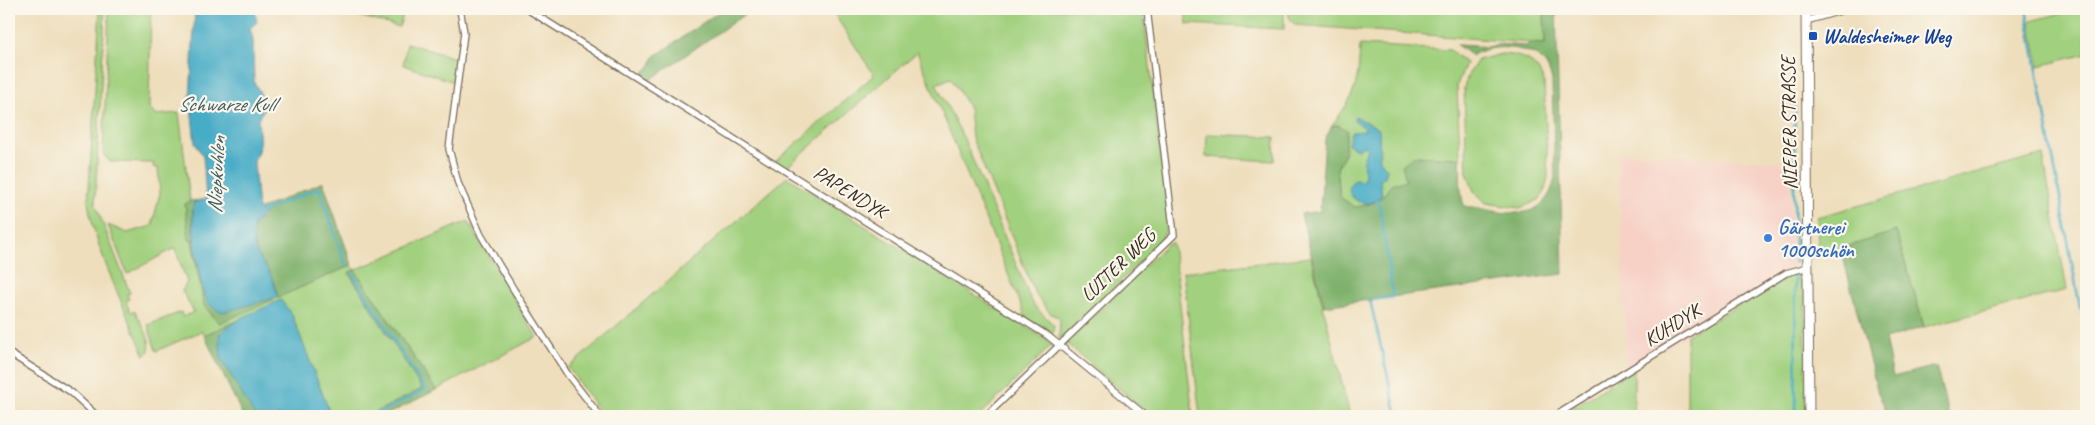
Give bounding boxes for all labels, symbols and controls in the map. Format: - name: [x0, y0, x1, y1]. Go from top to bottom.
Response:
- place label: Waldesheimer Weg: [1823, 24, 1953, 49]
- marker: Waldesheimer Weg: [1807, 30, 1819, 42]
- street label: NIEPER STRASSE: [1775, 53, 1803, 190]
- water label: Schwarze Kull: [178, 91, 282, 117]
- water label: Niepkuhlen: [201, 135, 231, 214]
- street label: PAPENDYK: [809, 160, 894, 226]
- place label: Gärtnerei 1000schön: [1778, 215, 1855, 263]
- street label: LUITER WEG: [1075, 222, 1162, 307]
- marker: Gärtnerei 1000schön: [1762, 232, 1774, 244]
- street label: KUHDYK: [1639, 296, 1707, 352]

